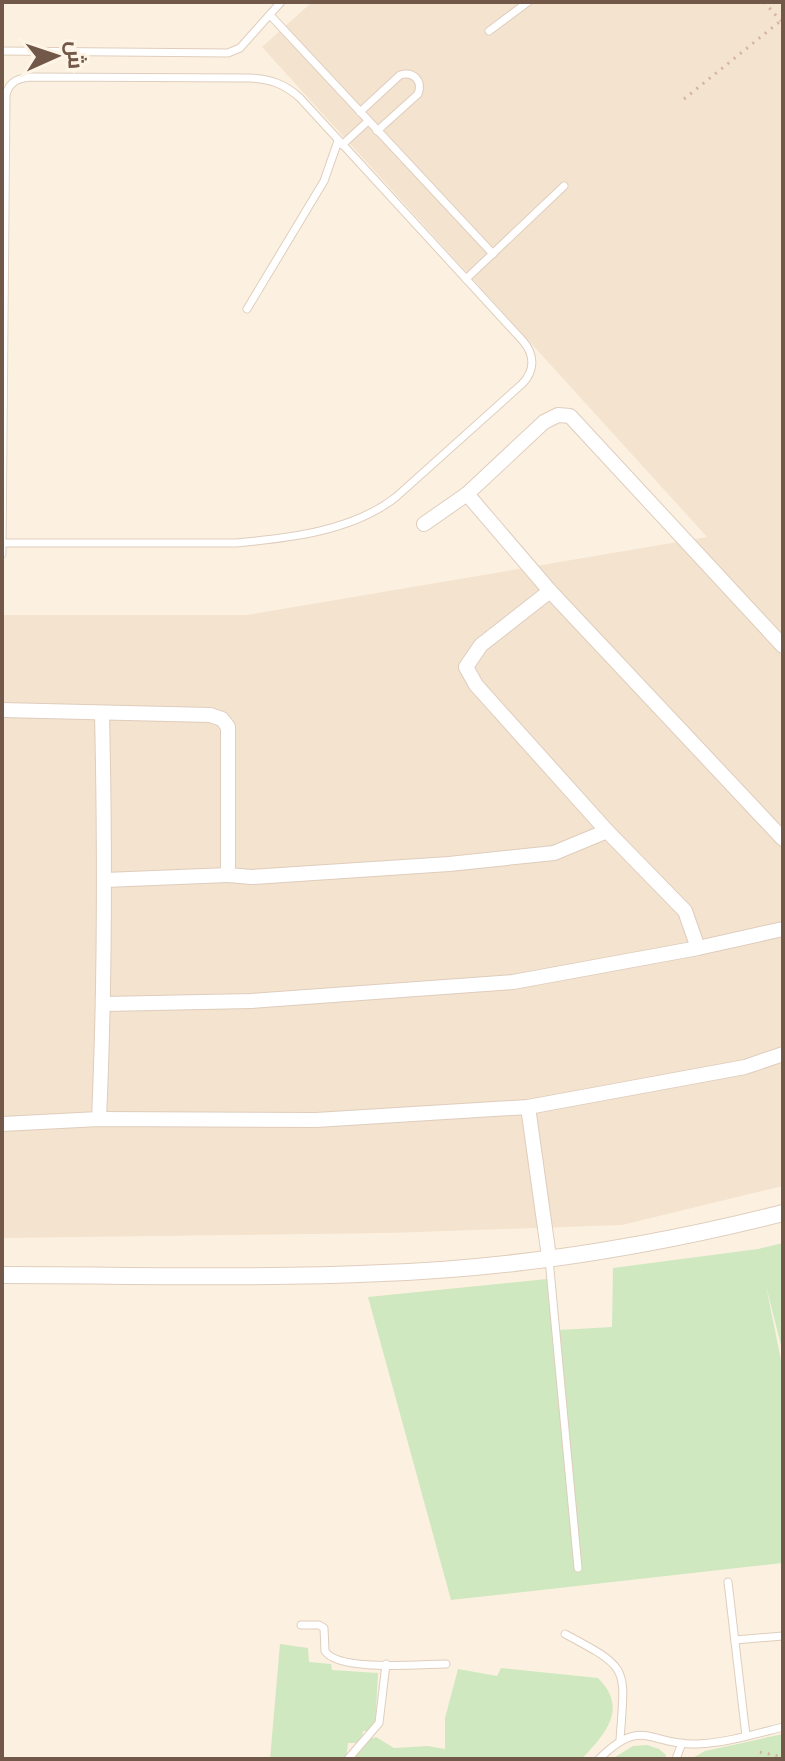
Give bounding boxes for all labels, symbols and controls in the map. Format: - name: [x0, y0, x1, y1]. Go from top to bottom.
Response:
- north arrow: [16, 16, 96, 96]
- text: ش: [60, 40, 92, 70]

